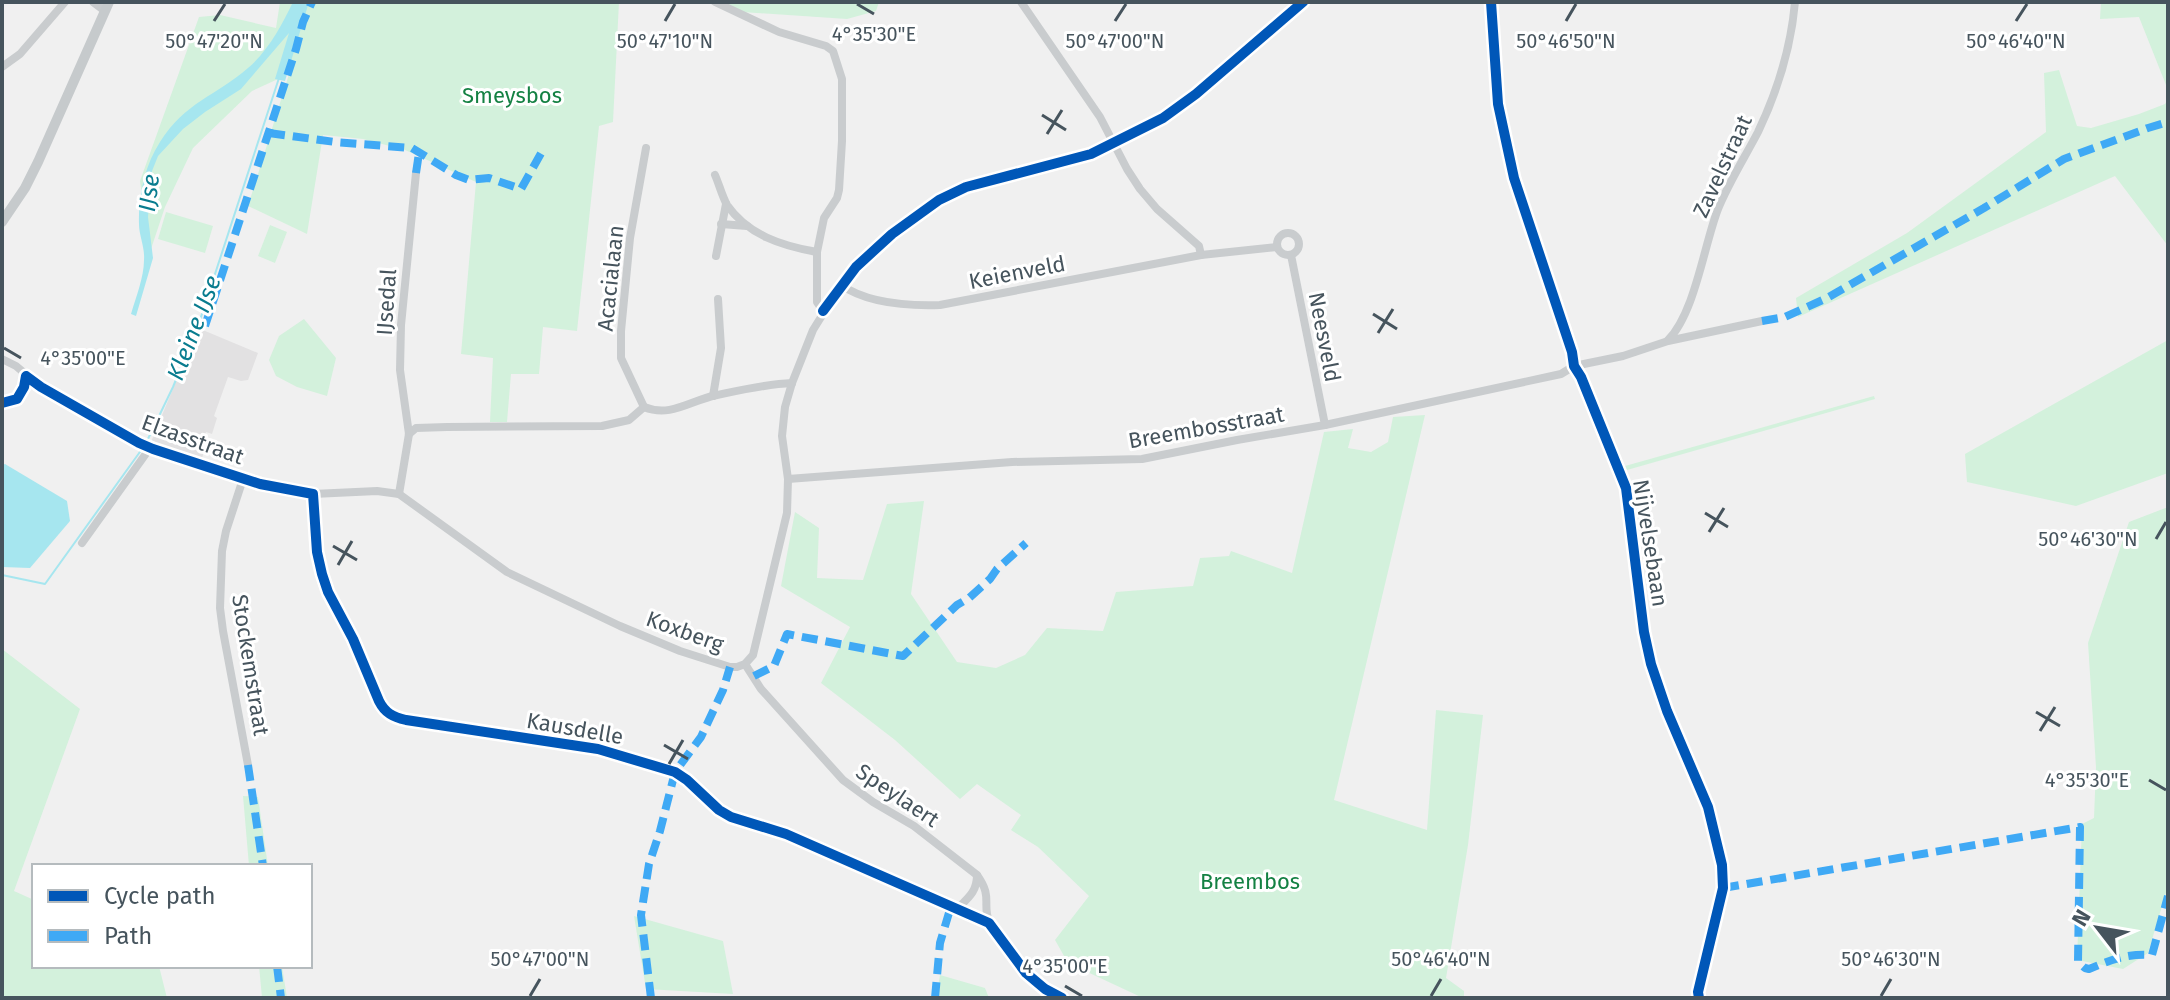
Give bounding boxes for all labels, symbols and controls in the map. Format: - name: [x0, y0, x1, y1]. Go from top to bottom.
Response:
- text: 4°35'30"E: [832, 22, 916, 46]
- text: 50°47'20"N: [165, 29, 263, 53]
- text: 50°47'10"N: [617, 29, 713, 53]
- text: 50°47'00"N: [1066, 29, 1164, 53]
- text: 50°46'50"N: [1516, 29, 1616, 53]
- text: 50°46'40"N: [1966, 29, 2066, 53]
- park label: Smeysbos: [462, 82, 562, 109]
- street label: Zavelstraat: [1687, 111, 1758, 222]
- water label: IJse: [133, 173, 165, 213]
- street label: Acacialaan: [592, 224, 629, 332]
- street label: Keienveld: [967, 250, 1068, 295]
- street label: IJsedal: [371, 268, 402, 336]
- water label: Kleine IJse: [161, 272, 227, 384]
- street label: Neesveld: [1303, 290, 1346, 384]
- text: 4°35'00"E: [40, 346, 126, 370]
- street label: Breembosstraat: [1126, 400, 1286, 454]
- street label: Elzasstraat: [138, 408, 248, 470]
- street label: Nijvelsebaan: [1627, 478, 1674, 609]
- text: 50°46'30"N: [2038, 527, 2138, 551]
- street label: Stockemstraat: [226, 593, 275, 738]
- street label: Koxberg: [642, 605, 728, 658]
- street label: Kausdelle: [524, 707, 625, 750]
- street label: Speylaert: [851, 758, 944, 833]
- text: 4°35'30"E: [2045, 768, 2129, 792]
- legend: [32, 864, 312, 968]
- park label: Breembos: [1200, 868, 1300, 895]
- text: Cycle path: [104, 882, 216, 910]
- north arrow: [2058, 888, 2138, 968]
- text: N: [2066, 905, 2097, 931]
- text: Path: [104, 922, 152, 950]
- text: 50°47'00"N: [491, 947, 589, 971]
- text: 50°46'40"N: [1391, 947, 1491, 971]
- text: 50°46'30"N: [1841, 947, 1941, 971]
- text: 4°35'00"E: [1022, 954, 1108, 978]

